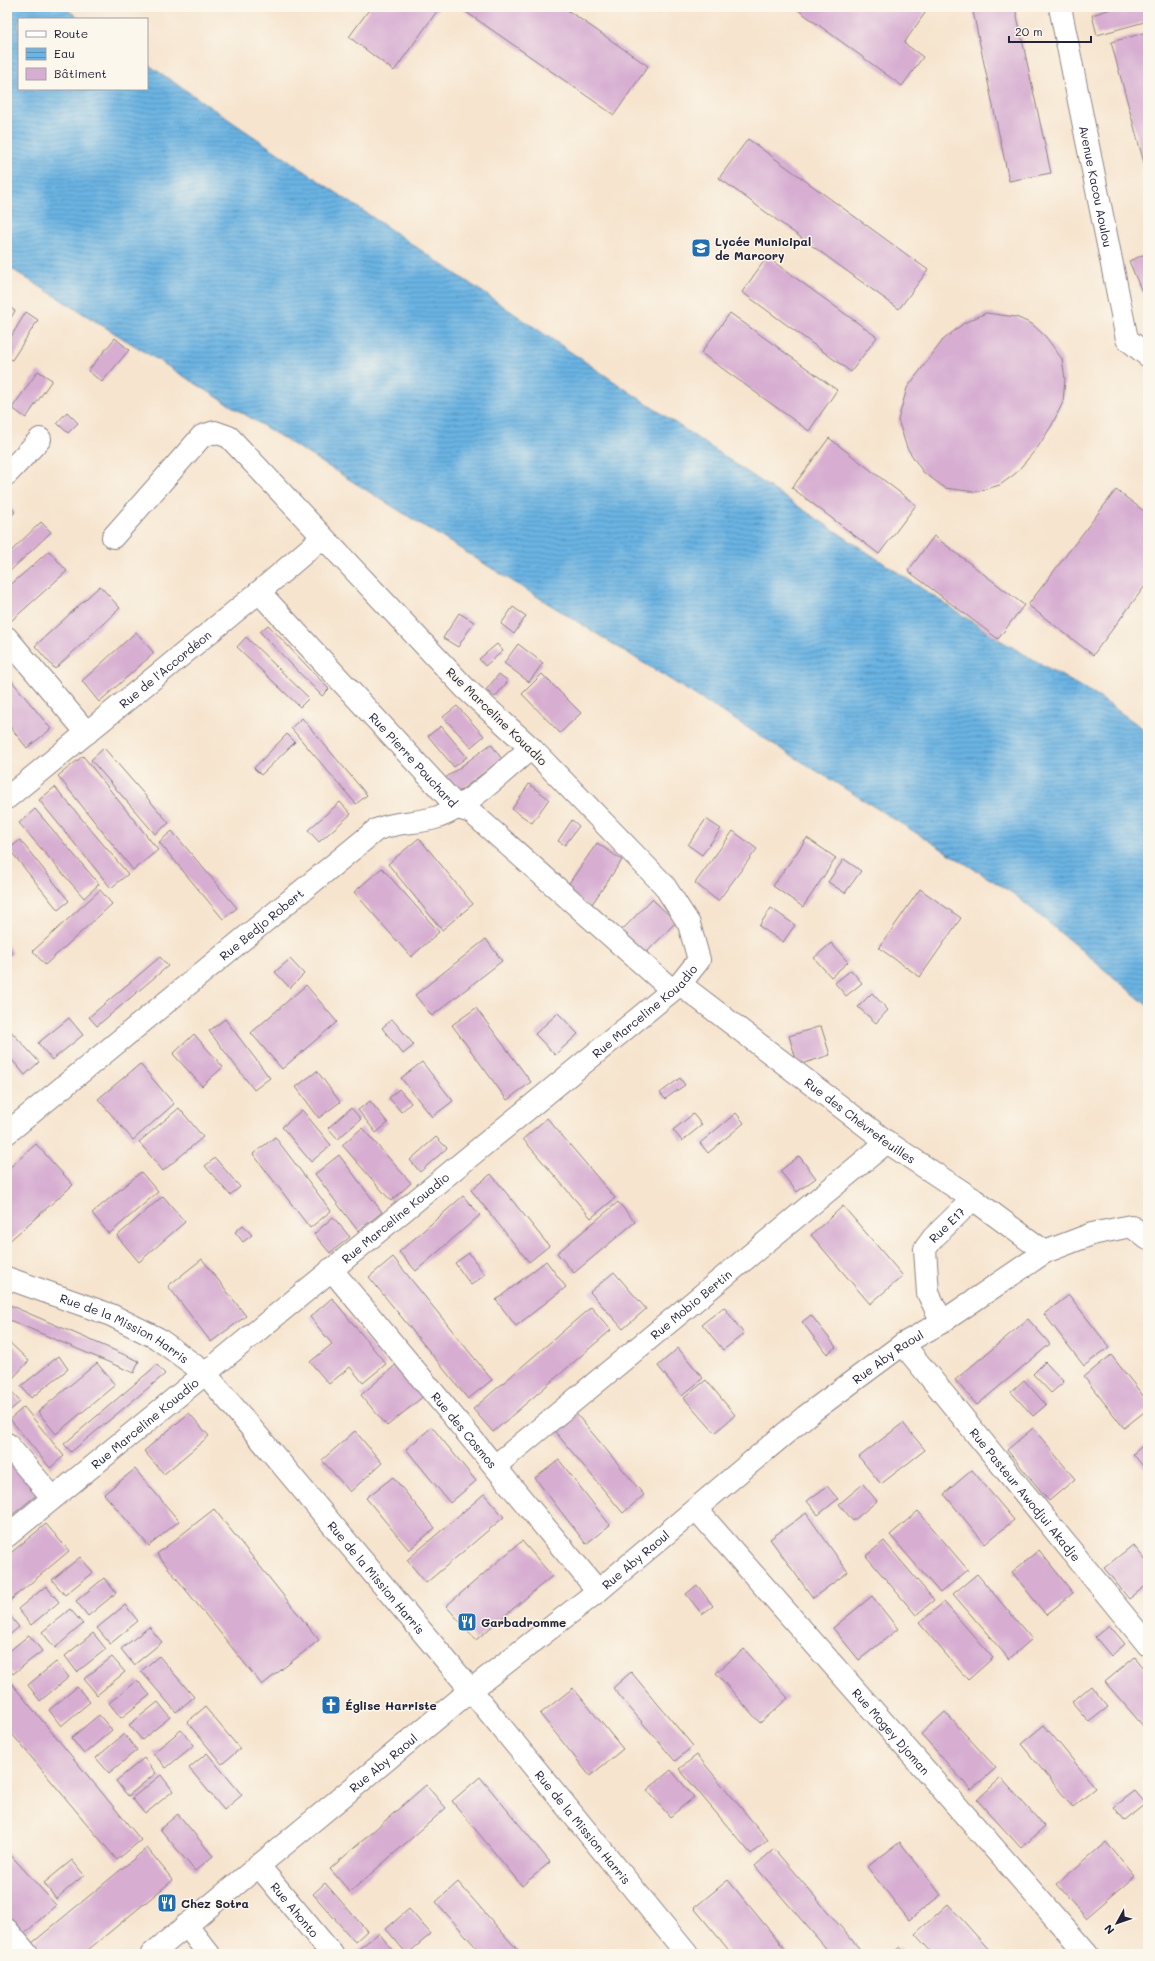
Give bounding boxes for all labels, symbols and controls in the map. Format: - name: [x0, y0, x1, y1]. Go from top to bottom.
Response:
- legend: [18, 18, 148, 90]
- scale bar: [1009, 18, 1091, 44]
- text: 20 m: [1015, 23, 1043, 39]
- text: Route: [54, 25, 88, 41]
- text: Eau: [54, 45, 75, 61]
- text: Bâtiment: [54, 65, 107, 81]
- street label: Avenue Kacou Aoulou: [1076, 124, 1116, 249]
- place label: Lycée Municipal de Marcory: [715, 233, 811, 263]
- school or university icon: Lycée Municipal de Marcory: [690, 237, 712, 259]
- street label: Rue de l'Accordéon: [116, 626, 214, 711]
- street label: Rue Marceline Kouadio: [443, 664, 551, 768]
- street label: Rue Pierre Pouchard: [366, 709, 461, 811]
- street label: Rue Bedjo Robert: [216, 885, 307, 963]
- street label: Rue Marceline Kouadio: [589, 961, 701, 1061]
- street label: Rue des Chèvrefeuilles: [801, 1074, 919, 1167]
- street label: Rue Marceline Kouadio: [338, 1169, 452, 1267]
- street label: Rue E17: [925, 1203, 968, 1246]
- street label: Rue Mobio Bertin: [647, 1266, 735, 1343]
- street label: Rue de la Mission Harris: [58, 1289, 192, 1367]
- street label: Rue Aby Raoul: [849, 1326, 926, 1387]
- street label: Rue Marceline Kouadio: [87, 1374, 202, 1472]
- street label: Rue des Cosmos: [428, 1388, 501, 1471]
- street label: Rue Pasteur Awodjui Akadje: [966, 1425, 1084, 1564]
- street label: Rue de la Mission Harris: [324, 1518, 429, 1637]
- street label: Rue Aby Raoul: [598, 1527, 673, 1593]
- restaurant icon: Garbadromme: [456, 1611, 478, 1633]
- place label: Garbadromme: [481, 1614, 566, 1630]
- street label: Rue Mogey Djoman: [849, 1685, 934, 1778]
- church icon: Église Harriste: [320, 1694, 342, 1716]
- place label: Église Harriste: [345, 1697, 437, 1713]
- street label: Rue Aby Raoul: [346, 1730, 420, 1796]
- street label: Rue de la Mission Harris: [532, 1767, 635, 1887]
- street label: Rue Ahonto: [268, 1879, 323, 1940]
- restaurant icon: Chez Sotra: [156, 1892, 178, 1914]
- place label: Chez Sotra: [181, 1895, 249, 1911]
- north arrow: [1097, 1903, 1137, 1943]
- text: N: [1101, 1922, 1117, 1938]

